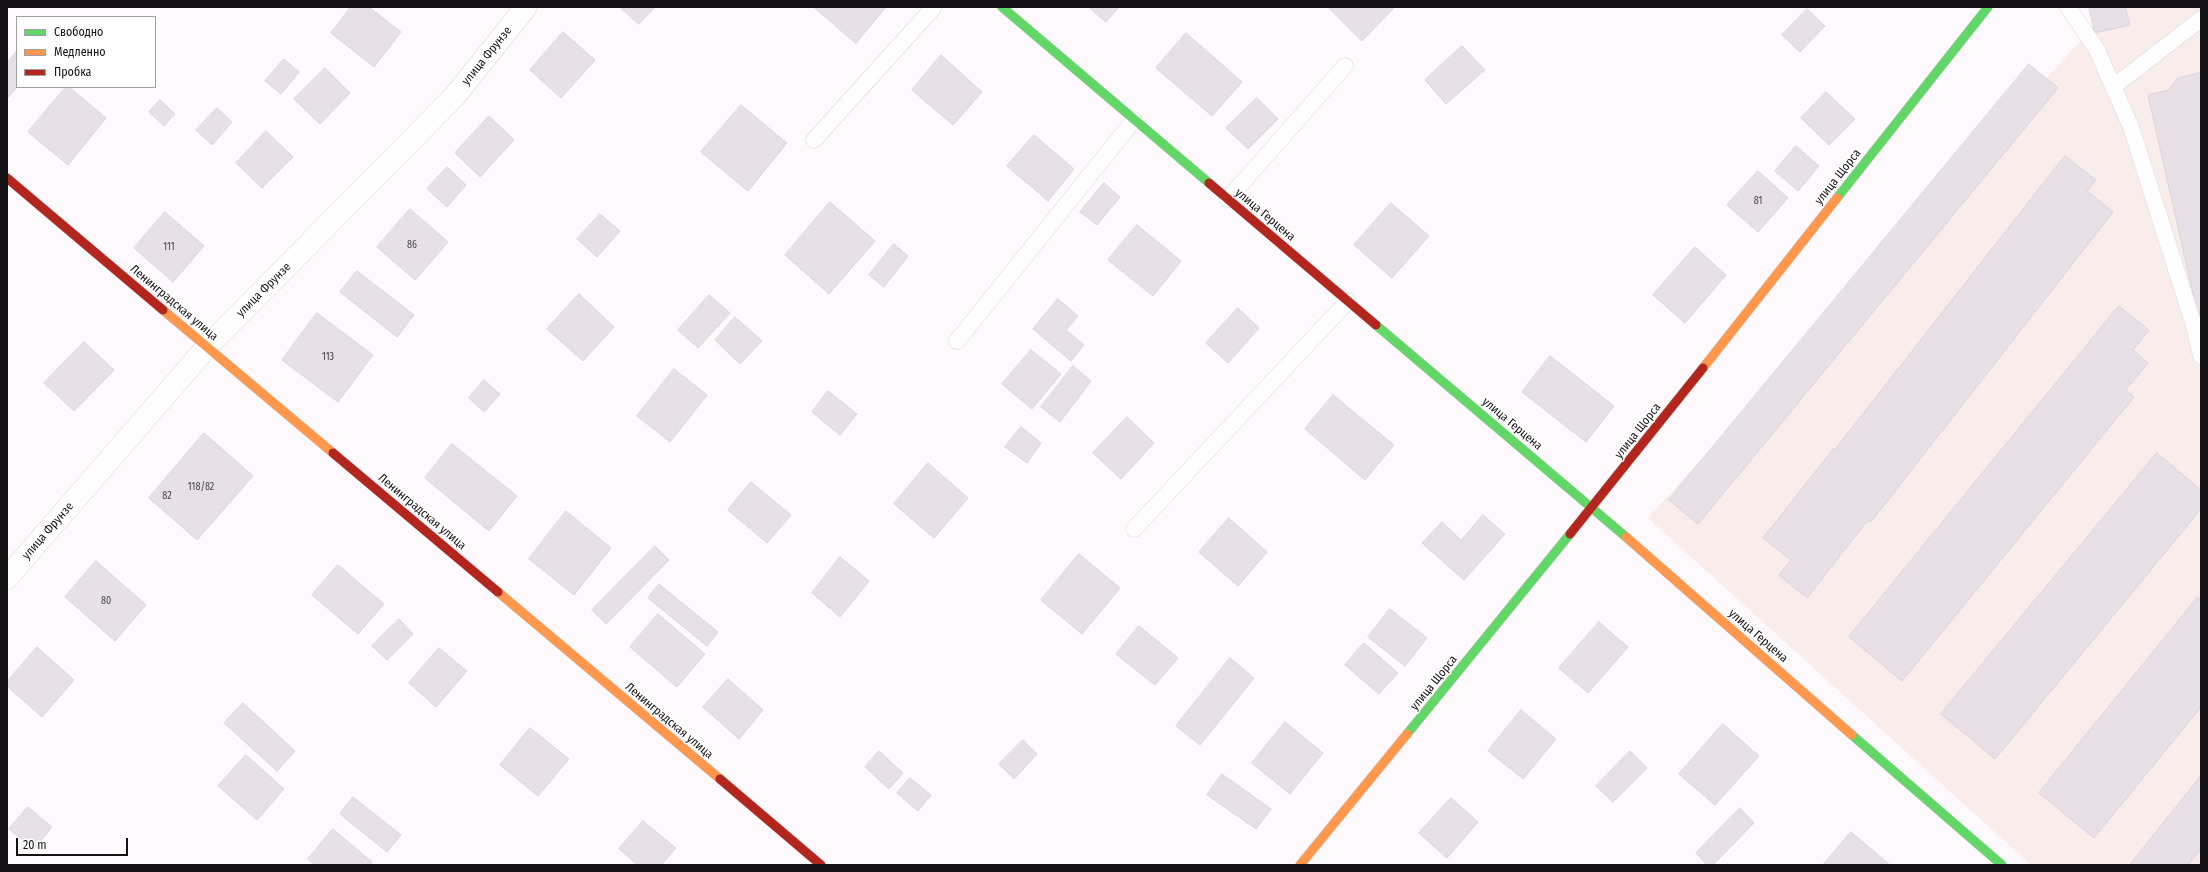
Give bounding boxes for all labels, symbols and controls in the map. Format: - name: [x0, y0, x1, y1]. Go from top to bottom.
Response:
- legend: [16, 16, 156, 88]
- street label: улица Фрунзе: [459, 24, 515, 88]
- text: Свободно: [54, 25, 103, 39]
- text: Медленно: [54, 45, 106, 59]
- text: Пробка: [54, 65, 92, 79]
- street label: улица Щорса: [1812, 146, 1864, 208]
- street label: улица Герцена: [1232, 186, 1298, 244]
- house number: 81: [1754, 195, 1762, 207]
- house number: 86: [407, 239, 417, 251]
- house number: 111: [163, 241, 175, 253]
- street label: улица Фрунзе: [234, 260, 294, 320]
- street label: Ленинградская улица: [127, 262, 221, 344]
- house number: 113: [322, 351, 334, 363]
- street label: улица Герцена: [1479, 395, 1545, 453]
- street label: улица Щорса: [1612, 400, 1664, 462]
- street label: Ленинградская улица: [375, 471, 469, 553]
- house number: 118/82: [188, 481, 214, 493]
- house number: 82: [162, 490, 172, 502]
- street label: улица Фрунзе: [19, 499, 77, 563]
- house number: 80: [101, 595, 111, 607]
- street label: улица Герцена: [1725, 606, 1791, 666]
- street label: улица Щорса: [1407, 653, 1461, 713]
- street label: Ленинградская улица: [622, 680, 716, 762]
- scale bar: [18, 830, 130, 856]
- text: 20 m: [23, 838, 47, 852]

